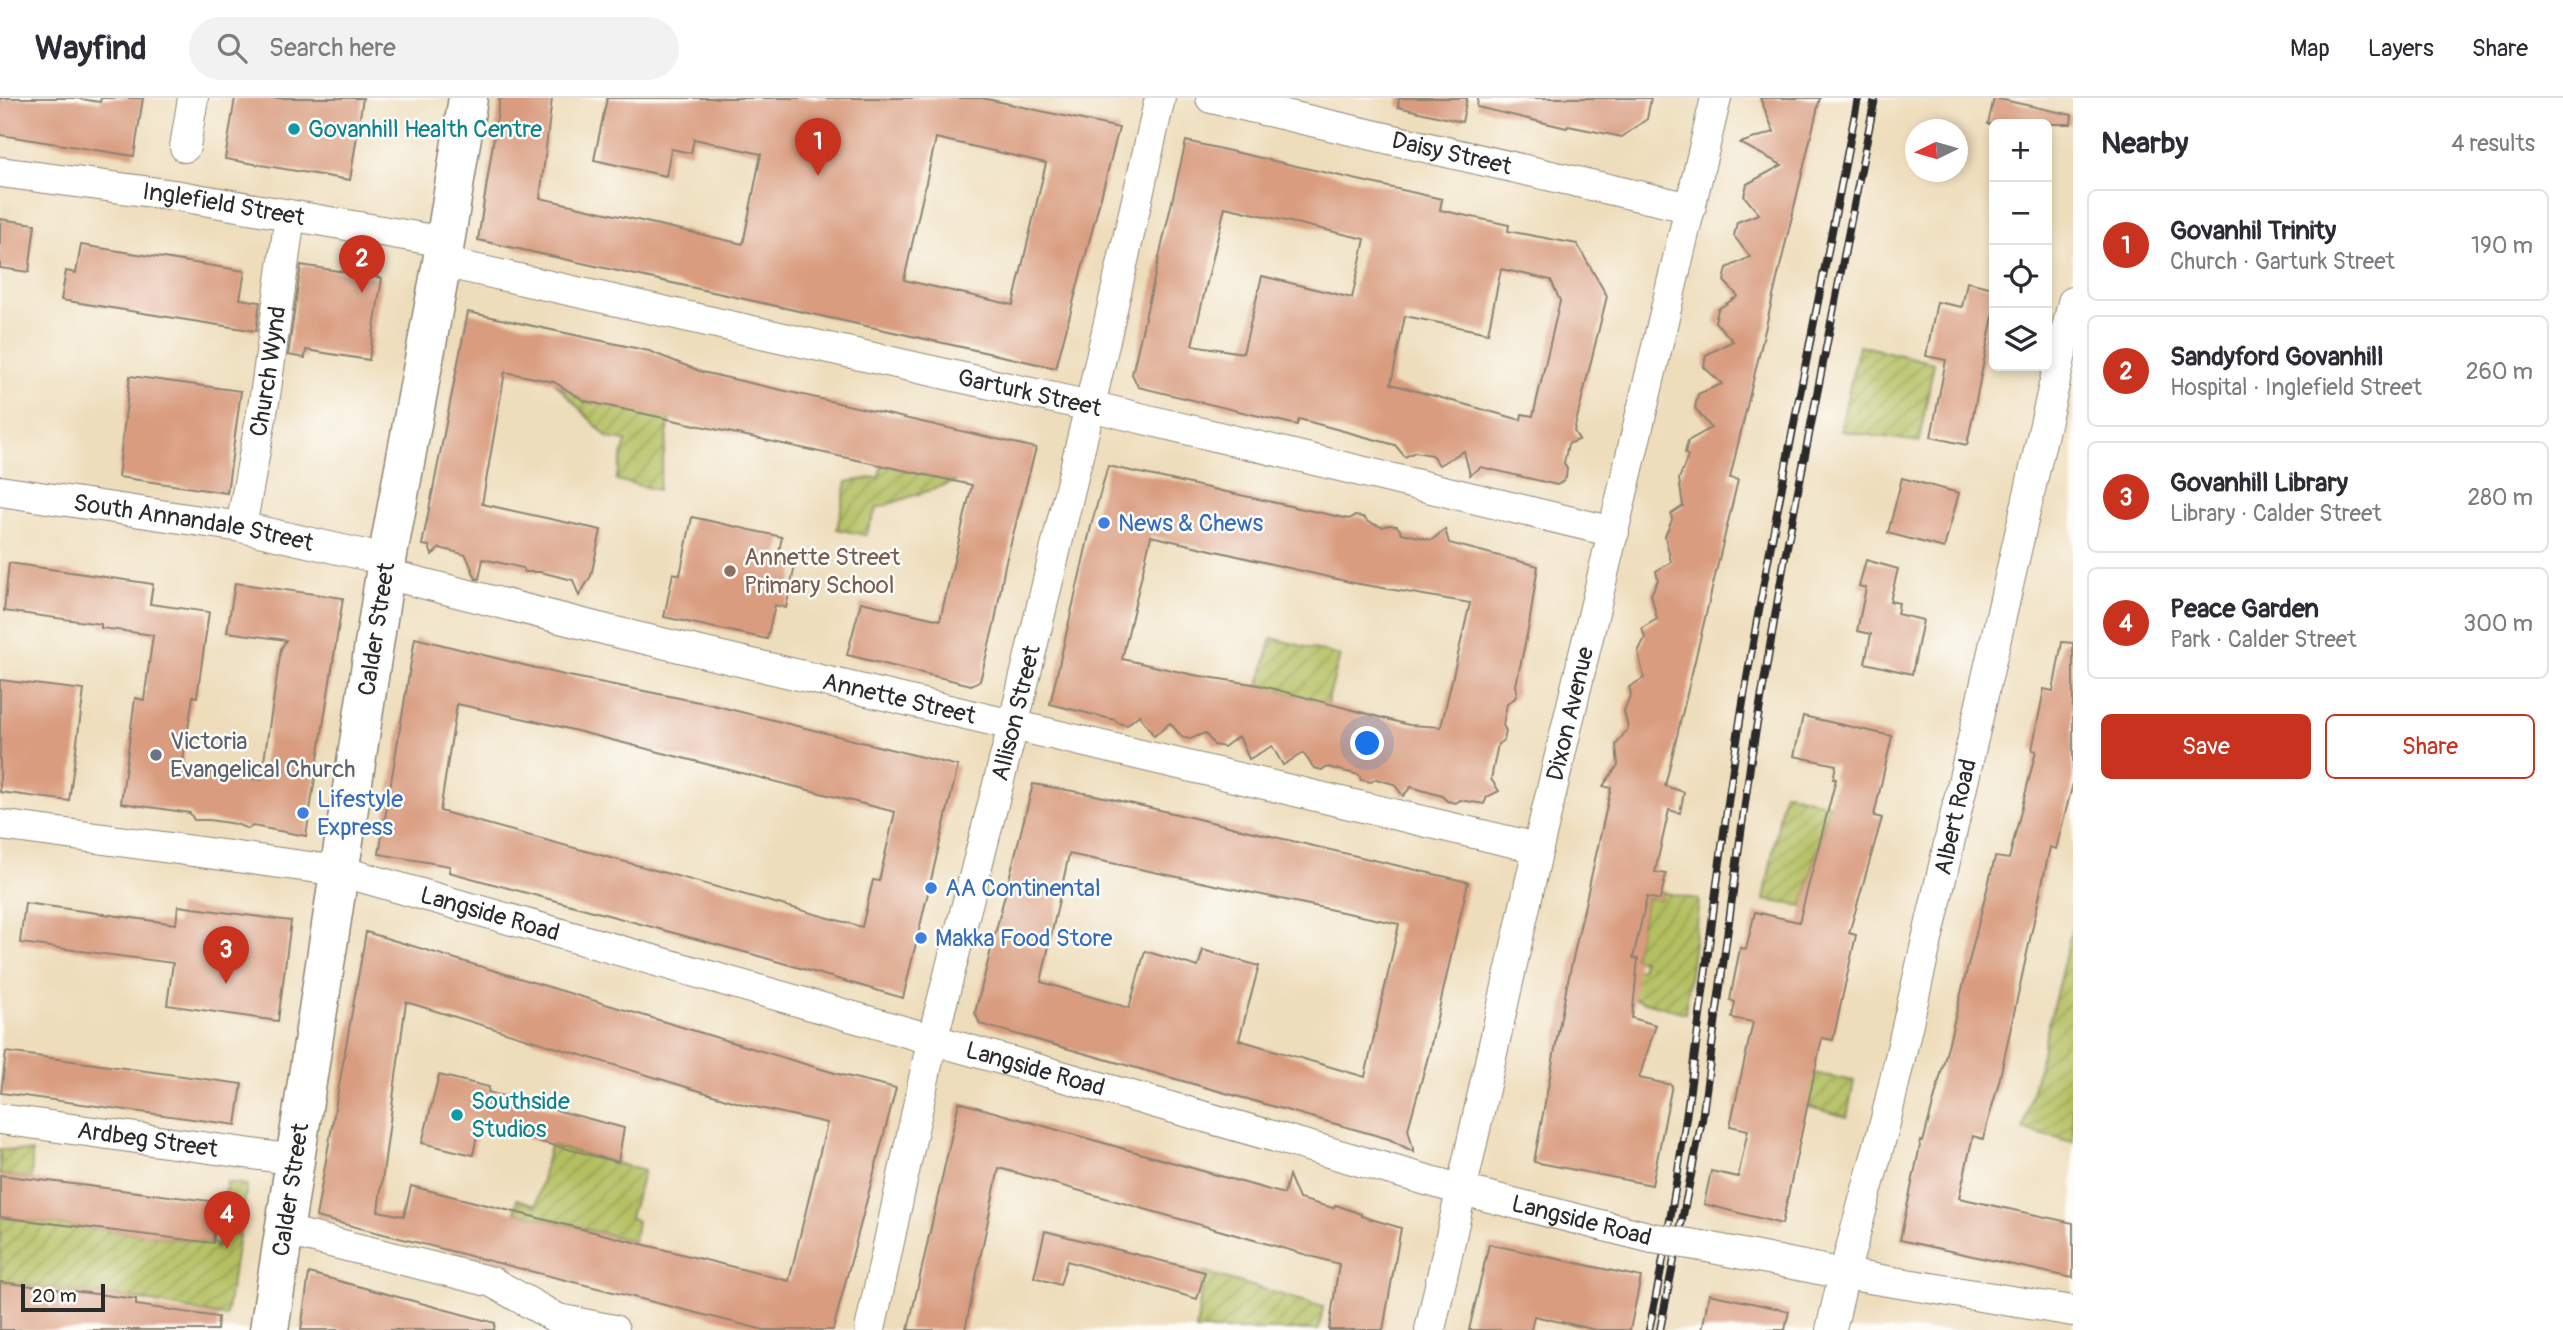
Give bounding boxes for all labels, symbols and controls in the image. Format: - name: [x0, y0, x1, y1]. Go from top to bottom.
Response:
- search box: [189, 17, 679, 80]
- text: Wayfind: [35, 28, 147, 69]
- icon: search: [213, 29, 251, 67]
- text: Search here: [269, 32, 396, 64]
- text: Map: [2290, 34, 2330, 63]
- text: Layers: [2368, 34, 2434, 63]
- text: Share: [2472, 34, 2528, 63]
- place label: Govanhill Health Centre: [308, 115, 542, 144]
- pin: 1: [795, 118, 841, 176]
- north arrow: [1905, 119, 1968, 182]
- map controls: [1989, 119, 2052, 371]
- button: +: [1989, 119, 2052, 182]
- marker: Govanhill Health Centre: [286, 121, 302, 137]
- street label: Daisy Street: [1389, 125, 1515, 181]
- text: Nearby: [2101, 125, 2188, 162]
- text: 4 results: [2451, 129, 2535, 158]
- street label: Inglefield Street: [141, 177, 307, 232]
- button: −: [1989, 182, 2052, 245]
- text: Govanhil Trinity: [2170, 215, 2336, 247]
- text: 1: [2122, 231, 2131, 260]
- text: 190 m: [2471, 231, 2533, 260]
- pin: 2: [339, 235, 385, 293]
- button: locate: [1989, 245, 2052, 308]
- text: Church · Garturk Street: [2170, 247, 2395, 276]
- street label: Church Wynd: [243, 304, 292, 439]
- button: layers: [1989, 308, 2052, 371]
- text: Sandyford Govanhill: [2170, 341, 2383, 373]
- text: 2: [2120, 357, 2132, 386]
- text: 260 m: [2466, 357, 2533, 386]
- street label: Garturk Street: [955, 363, 1105, 423]
- text: Hospital · Inglefield Street: [2170, 373, 2422, 402]
- text: Govanhill Library: [2170, 467, 2348, 499]
- text: 3: [2120, 483, 2132, 512]
- text: 280 m: [2467, 483, 2533, 512]
- street label: South Annandale Street: [72, 488, 316, 557]
- text: Library · Calder Street: [2170, 499, 2382, 528]
- place label: News & Chews: [1118, 509, 1264, 538]
- marker: News & Chews: [1096, 515, 1112, 531]
- place label: Annette Street Primary School: [744, 543, 900, 600]
- street label: Calder Street: [352, 560, 401, 698]
- marker: Annette Street Primary School: [722, 563, 738, 579]
- text: Peace Garden: [2170, 593, 2319, 625]
- text: 4: [2119, 609, 2133, 638]
- text: 300 m: [2463, 609, 2533, 638]
- text: Park · Calder Street: [2170, 625, 2356, 654]
- street label: Allison Street: [985, 642, 1046, 784]
- street label: Dixon Avenue: [1540, 644, 1600, 784]
- street label: Annette Street: [820, 667, 979, 730]
- button: Save: [2101, 714, 2311, 779]
- button: Share: [2325, 714, 2535, 779]
- your location: [1350, 726, 1384, 760]
- place label: Victoria Evangelical Church: [170, 727, 356, 784]
- marker: Victoria Evangelical Church: [148, 747, 164, 763]
- street label: Albert Road: [1928, 756, 1982, 878]
- place label: Lifestyle Express: [317, 785, 403, 842]
- marker: Lifestyle Express: [295, 805, 311, 821]
- place label: AA Continental: [945, 874, 1101, 903]
- street label: Langside Road: [417, 880, 563, 947]
- marker: AA Continental: [923, 880, 939, 896]
- place label: Makka Food Store: [935, 924, 1112, 953]
- pin: 3: [203, 926, 249, 984]
- marker: Makka Food Store: [913, 930, 929, 946]
- street label: Langside Road: [962, 1035, 1108, 1102]
- place label: Southside Studios: [471, 1087, 570, 1144]
- marker: Southside Studios: [449, 1107, 465, 1123]
- street label: Ardbeg Street: [76, 1115, 220, 1164]
- street label: Calder Street: [266, 1121, 315, 1258]
- street label: Langside Road: [1509, 1189, 1655, 1252]
- pin: 4: [204, 1191, 250, 1249]
- scale bar: [21, 1281, 105, 1313]
- text: 20 m: [32, 1284, 77, 1308]

